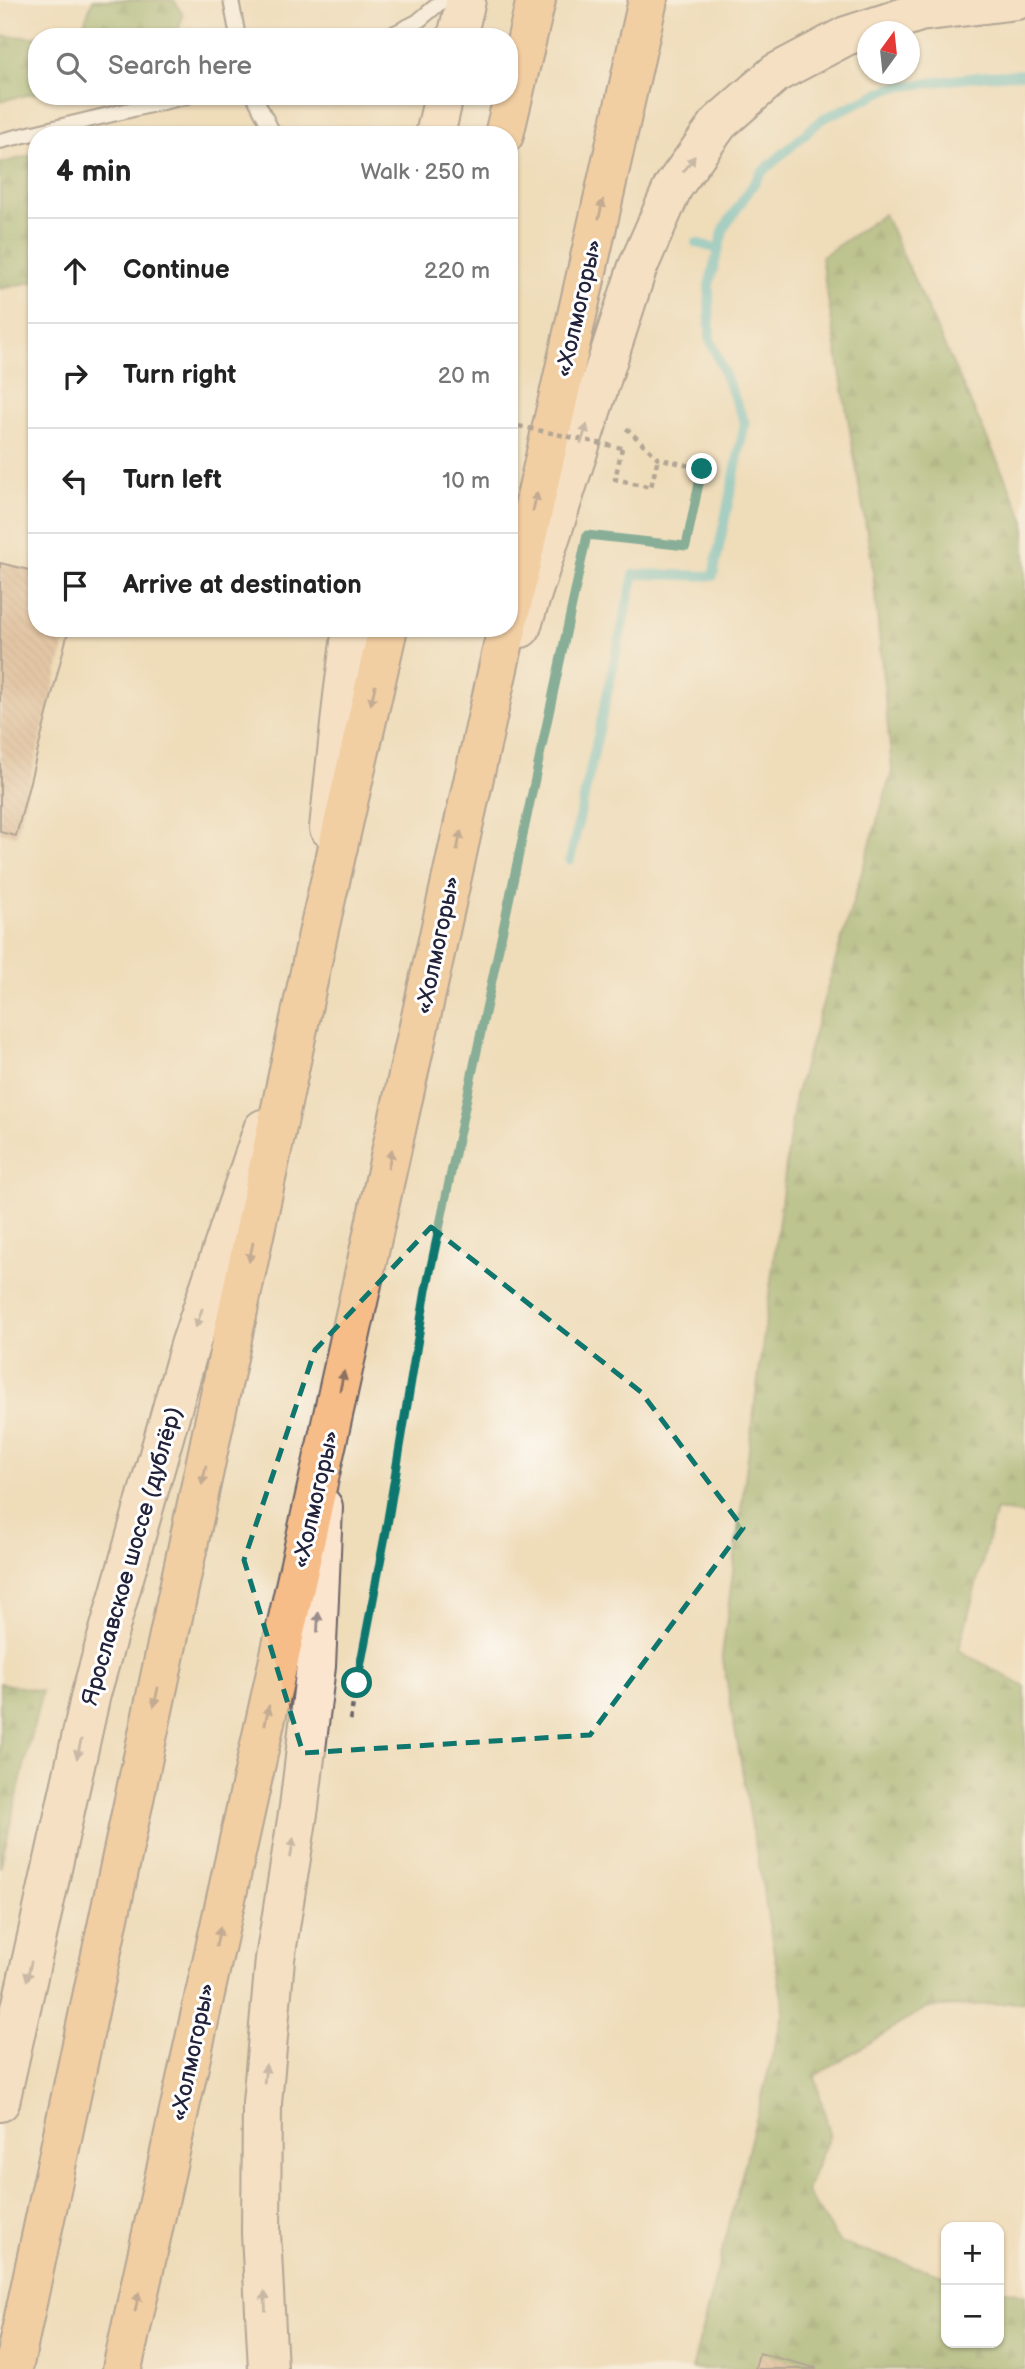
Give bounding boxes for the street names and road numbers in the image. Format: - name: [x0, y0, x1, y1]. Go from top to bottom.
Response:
- street label: «Холмогоры»: [549, 236, 608, 380]
- street label: «Холмогоры»: [410, 873, 466, 1017]
- street label: Ярославское шоссе (дублёр): [76, 1404, 188, 1709]
- street label: «Холмогоры»: [286, 1427, 345, 1571]
- street label: «Холмогоры»: [165, 1980, 221, 2124]

